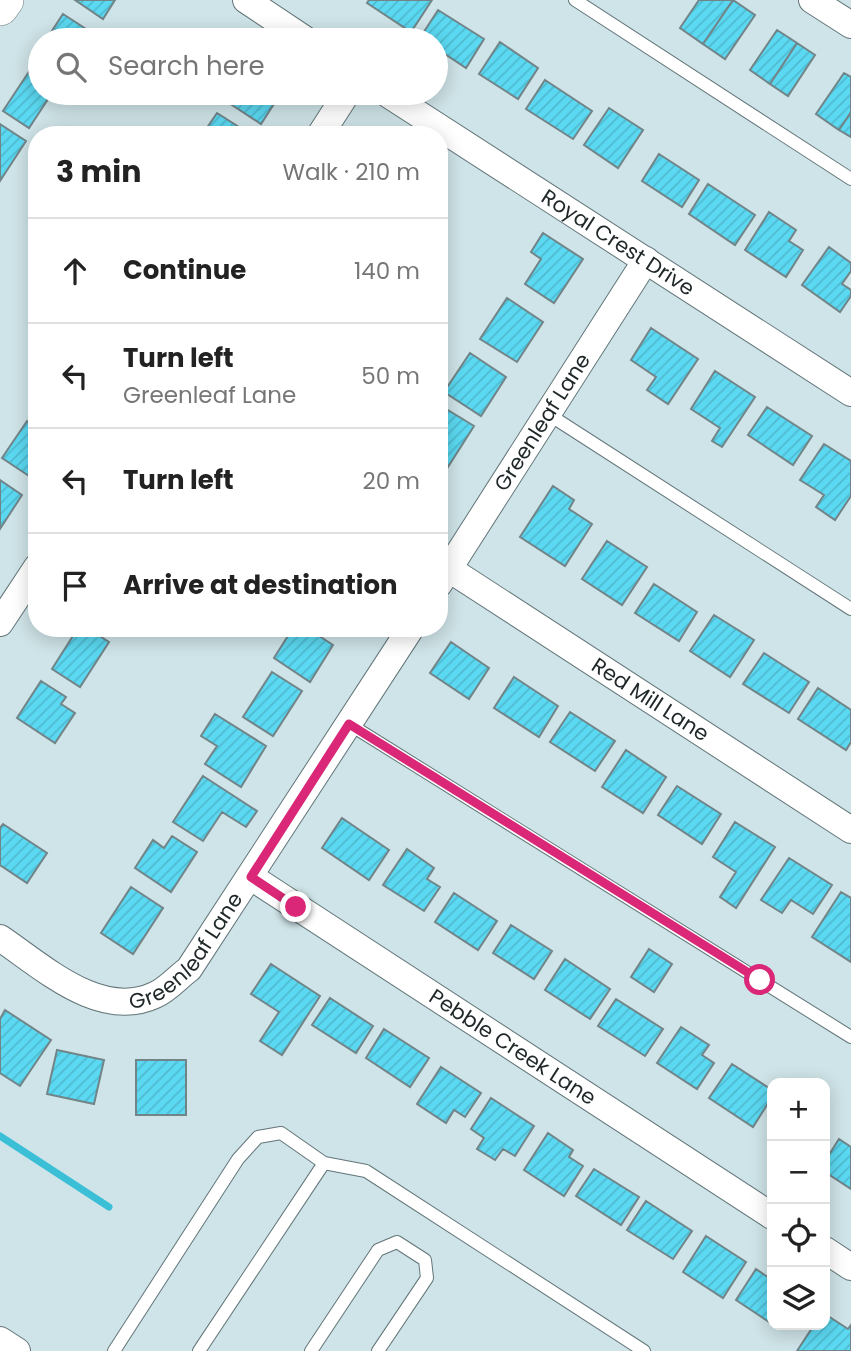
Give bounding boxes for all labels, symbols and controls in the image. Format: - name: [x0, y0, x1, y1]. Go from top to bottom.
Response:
- search box: [28, 28, 448, 105]
- icon: search: [52, 48, 90, 86]
- text: Search here: [108, 48, 265, 84]
- text: 3 min: [56, 150, 141, 193]
- text: Walk · 210 m: [282, 156, 420, 188]
- street label: Royal Crest Drive: [536, 182, 700, 302]
- icon: ahead: [56, 252, 94, 290]
- text: Continue: [123, 252, 246, 288]
- text: 140 m: [354, 255, 420, 287]
- text: Turn left: [123, 340, 234, 376]
- street label: Greenleaf Lane: [487, 347, 597, 496]
- icon: left: [56, 357, 94, 395]
- text: 50 m: [361, 360, 420, 392]
- text: Greenleaf Lane: [123, 379, 296, 411]
- icon: left: [56, 462, 94, 500]
- text: Turn left: [123, 462, 234, 498]
- text: 20 m: [362, 465, 420, 497]
- icon: arrive: [56, 567, 94, 605]
- text: Arrive at destination: [123, 567, 398, 603]
- street label: Red Mill Lane: [586, 650, 715, 748]
- street label: Greenleaf Lane: [127, 886, 249, 1016]
- route end: [280, 891, 311, 922]
- route start: [744, 964, 775, 995]
- street label: Pebble Creek Lane: [424, 982, 602, 1112]
- map controls: [767, 1078, 830, 1330]
- button: +: [767, 1078, 830, 1141]
- button: −: [767, 1141, 830, 1204]
- button: locate: [767, 1204, 830, 1267]
- button: layers: [767, 1267, 830, 1330]

